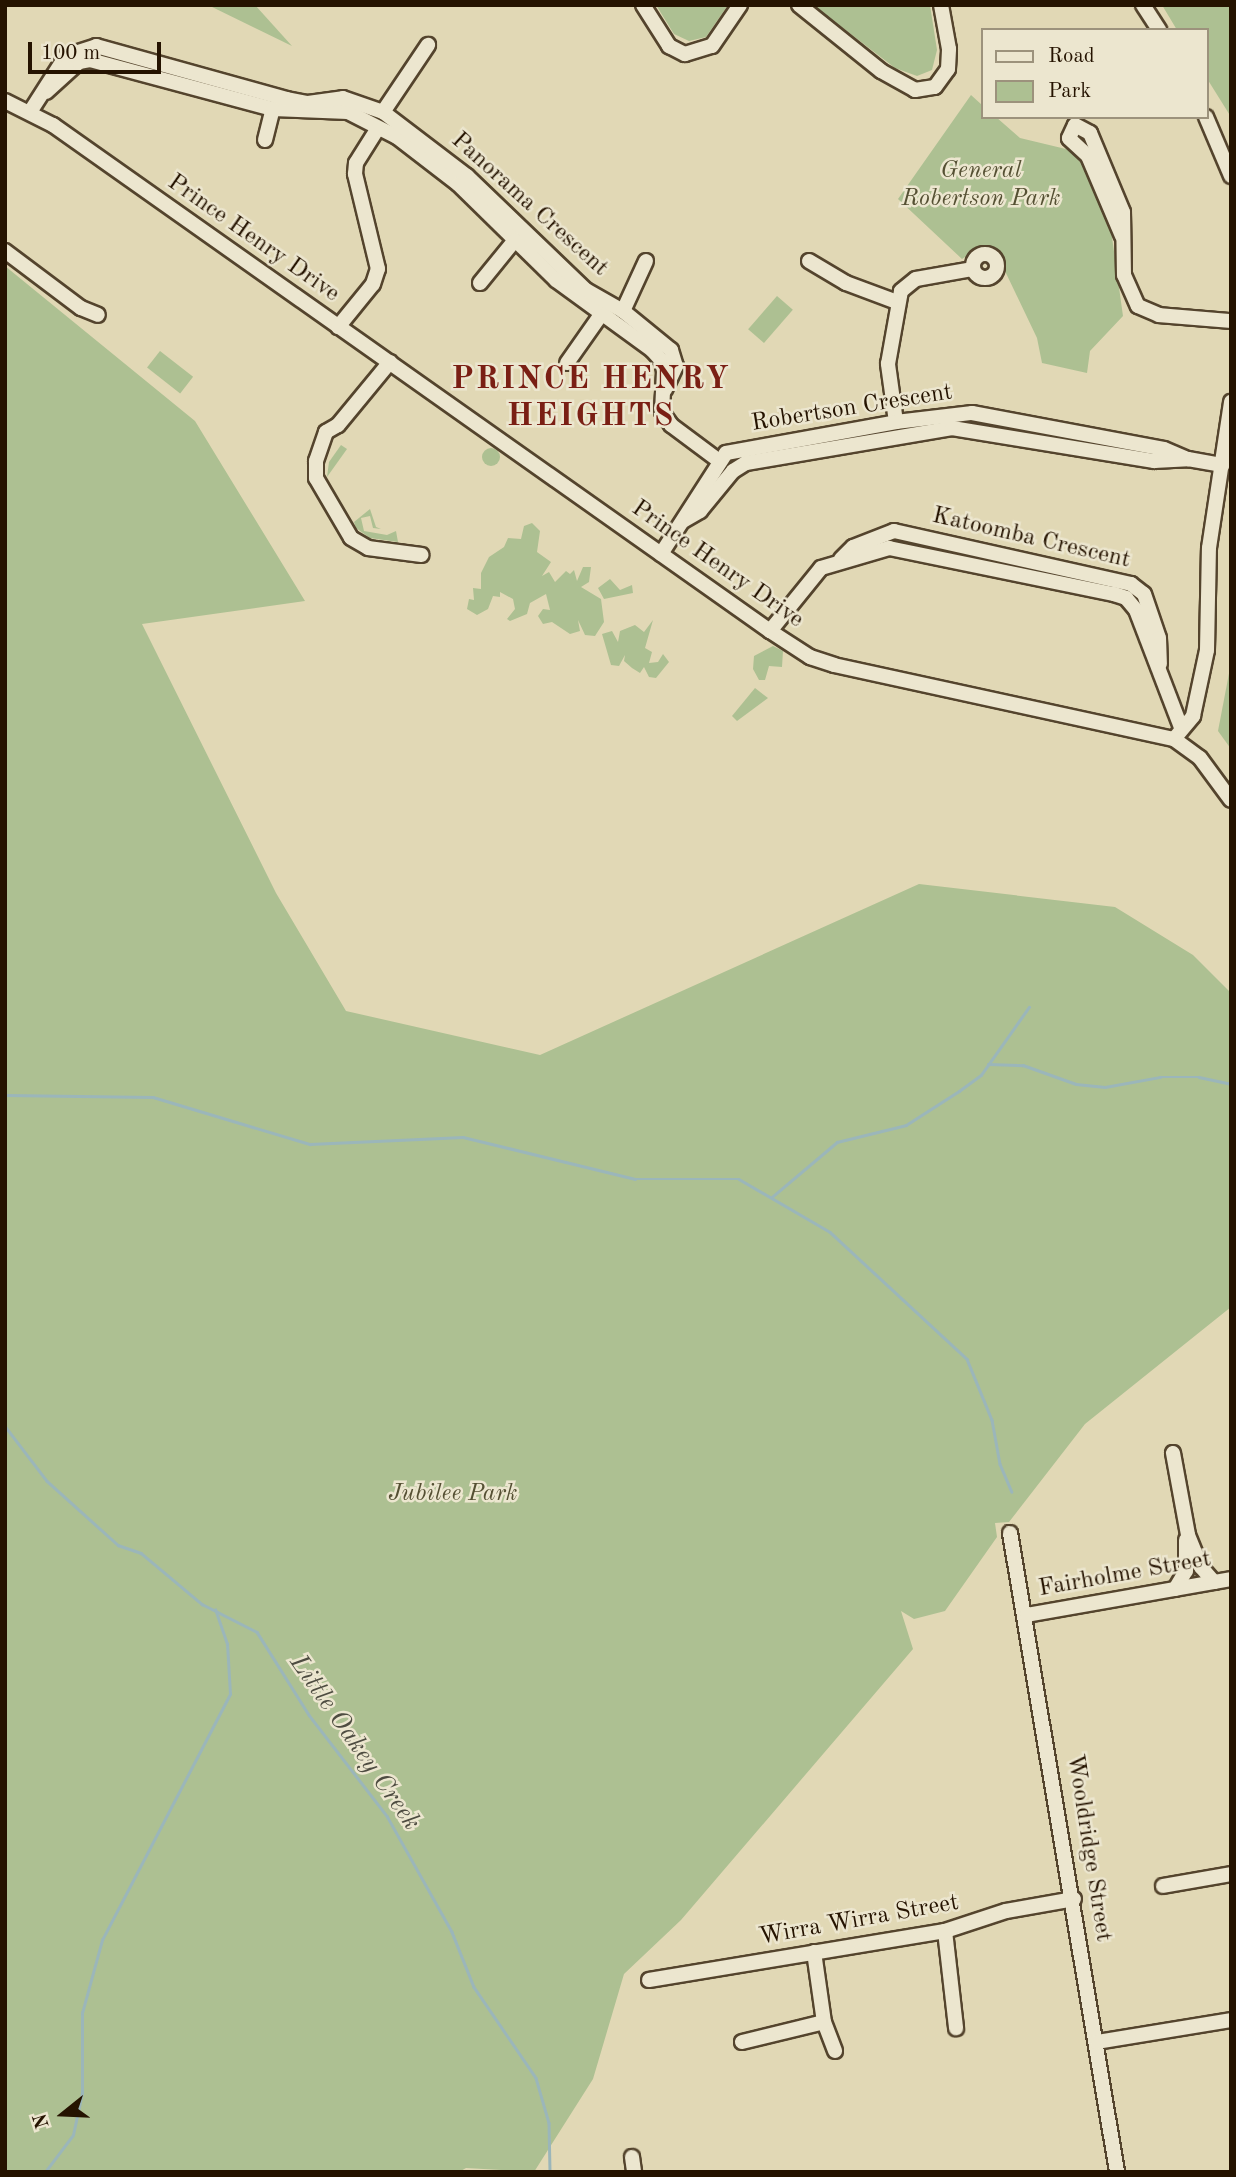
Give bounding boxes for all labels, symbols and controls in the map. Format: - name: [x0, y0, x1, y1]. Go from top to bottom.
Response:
- scale bar: [32, 28, 164, 72]
- legend: [981, 28, 1208, 119]
- text: 100 m: [41, 43, 100, 64]
- text: Road: [1048, 46, 1095, 67]
- text: Park: [1048, 81, 1091, 102]
- street label: Panorama Crescent: [444, 127, 614, 283]
- park label: General Robertson Park: [902, 158, 1060, 214]
- street label: Prince Henry Drive: [161, 169, 345, 309]
- district label: PRINCE HENRY HEIGHTS: [453, 362, 729, 437]
- street label: Robertson Crescent: [750, 379, 954, 439]
- street label: Prince Henry Drive: [625, 495, 809, 635]
- street label: Katoomba Crescent: [929, 502, 1133, 576]
- park label: Jubilee Park: [388, 1481, 518, 1509]
- street label: Fairholme Street: [1036, 1546, 1214, 1604]
- water label: Little Oakey Creek: [282, 1649, 426, 1837]
- street label: Wooldridge Street: [1059, 1752, 1117, 1944]
- street label: Wirra Wirra Street: [757, 1889, 961, 1953]
- north arrow: [28, 2079, 98, 2149]
- text: N: [31, 2111, 54, 2130]

